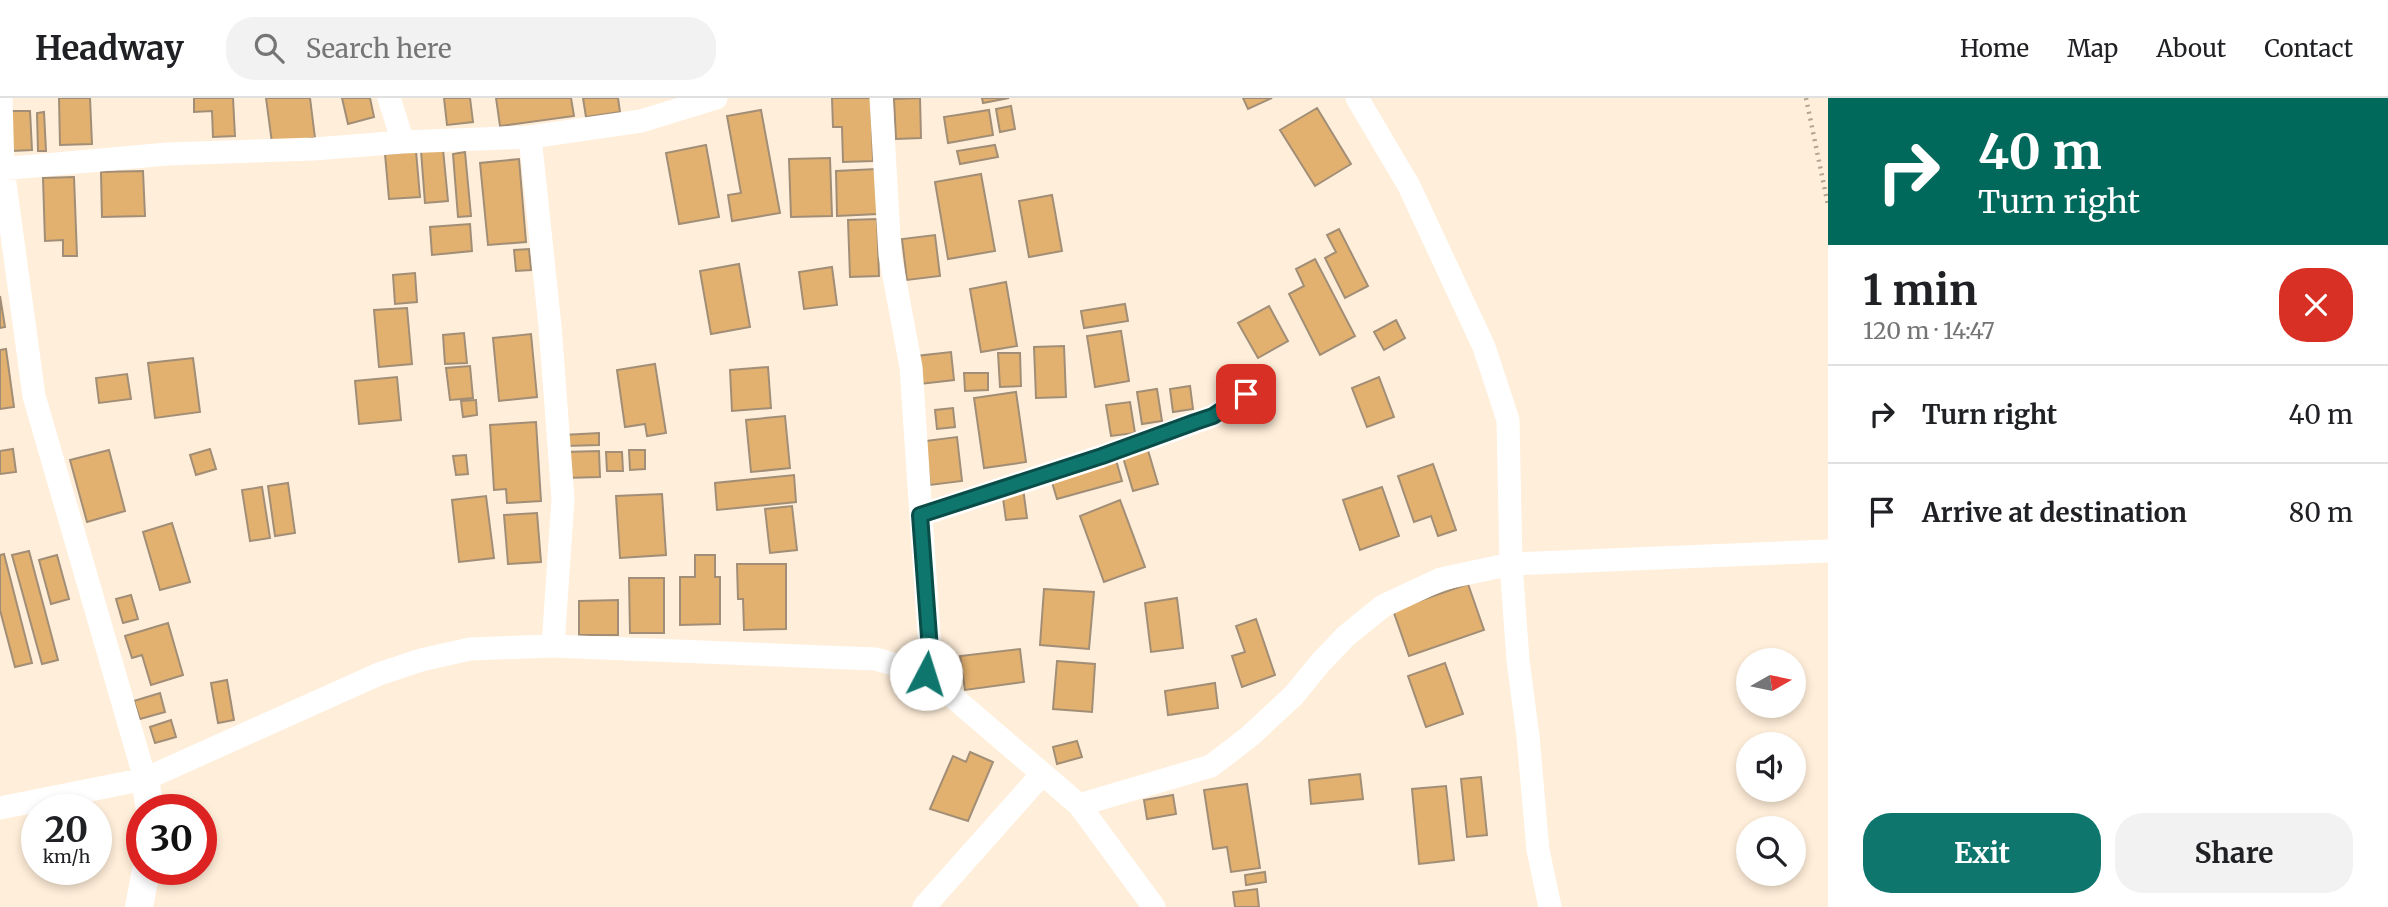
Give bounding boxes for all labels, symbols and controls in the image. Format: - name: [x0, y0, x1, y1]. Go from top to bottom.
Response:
- search box: [226, 17, 716, 80]
- text: Headway: [35, 28, 184, 69]
- icon: search: [250, 29, 288, 67]
- text: Search here: [306, 32, 452, 65]
- text: Home: [1960, 33, 2029, 64]
- text: Map: [2067, 33, 2118, 64]
- text: About: [2156, 33, 2226, 64]
- text: Contact: [2264, 33, 2353, 64]
- text: 40 m: [1978, 121, 2102, 182]
- icon: right: [1863, 126, 1954, 217]
- text: Turn right: [1978, 182, 2140, 222]
- text: 1 min: [1863, 264, 1977, 316]
- button: close: [2279, 268, 2353, 342]
- text: 120 m · 14:47: [1863, 316, 1995, 345]
- pin: [1216, 364, 1276, 424]
- icon: arrive: [1227, 375, 1265, 413]
- icon: right: [1863, 395, 1901, 433]
- text: Turn right: [1922, 398, 2057, 431]
- text: 40 m: [2289, 398, 2353, 431]
- icon: arrive: [1863, 493, 1901, 531]
- text: Arrive at destination: [1922, 496, 2187, 529]
- text: 80 m: [2289, 496, 2353, 529]
- position arrow: [889, 637, 963, 711]
- north arrow: [1736, 648, 1806, 718]
- map controls: [1736, 648, 1806, 886]
- button: sound: [1736, 732, 1806, 802]
- speed limit sign: 30: [126, 794, 217, 885]
- text: 20: [45, 808, 88, 852]
- button: Exit: [1863, 813, 2101, 893]
- button: Share: [2115, 813, 2353, 893]
- button: search: [1736, 816, 1806, 886]
- text: km/h: [43, 845, 90, 868]

